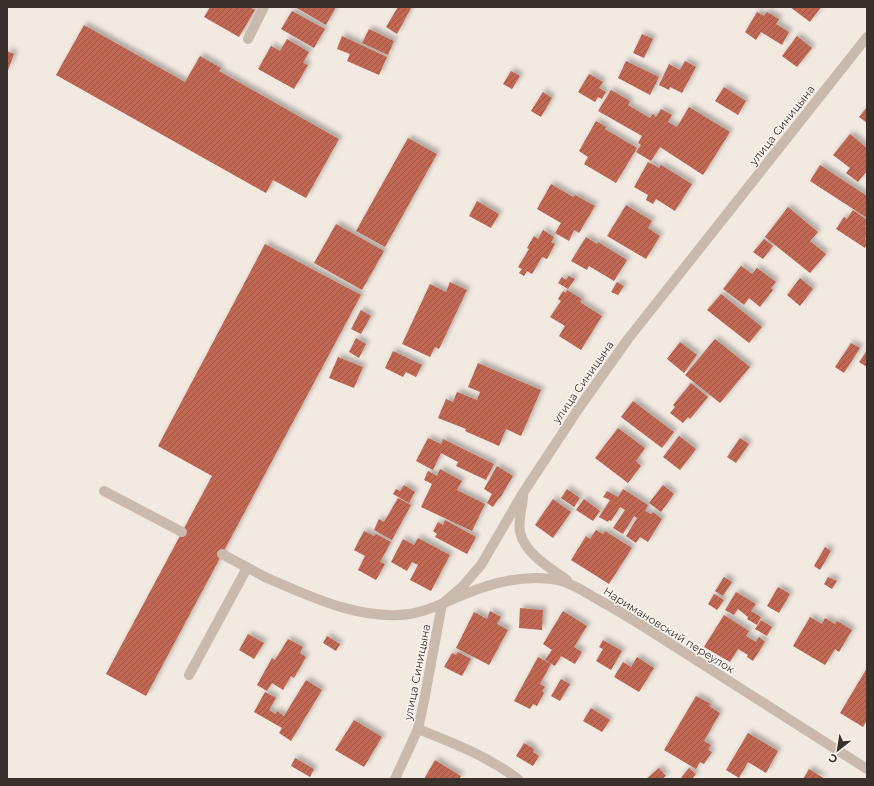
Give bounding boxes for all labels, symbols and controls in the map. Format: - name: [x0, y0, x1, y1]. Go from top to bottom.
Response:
- street label: улица Синицына: [746, 82, 818, 169]
- street label: улица Синицына: [549, 338, 617, 427]
- street label: Наримановский переулок: [601, 584, 738, 677]
- street label: улица Синицына: [401, 623, 433, 722]
- north arrow: [818, 730, 858, 770]
- text: С: [826, 751, 840, 767]

